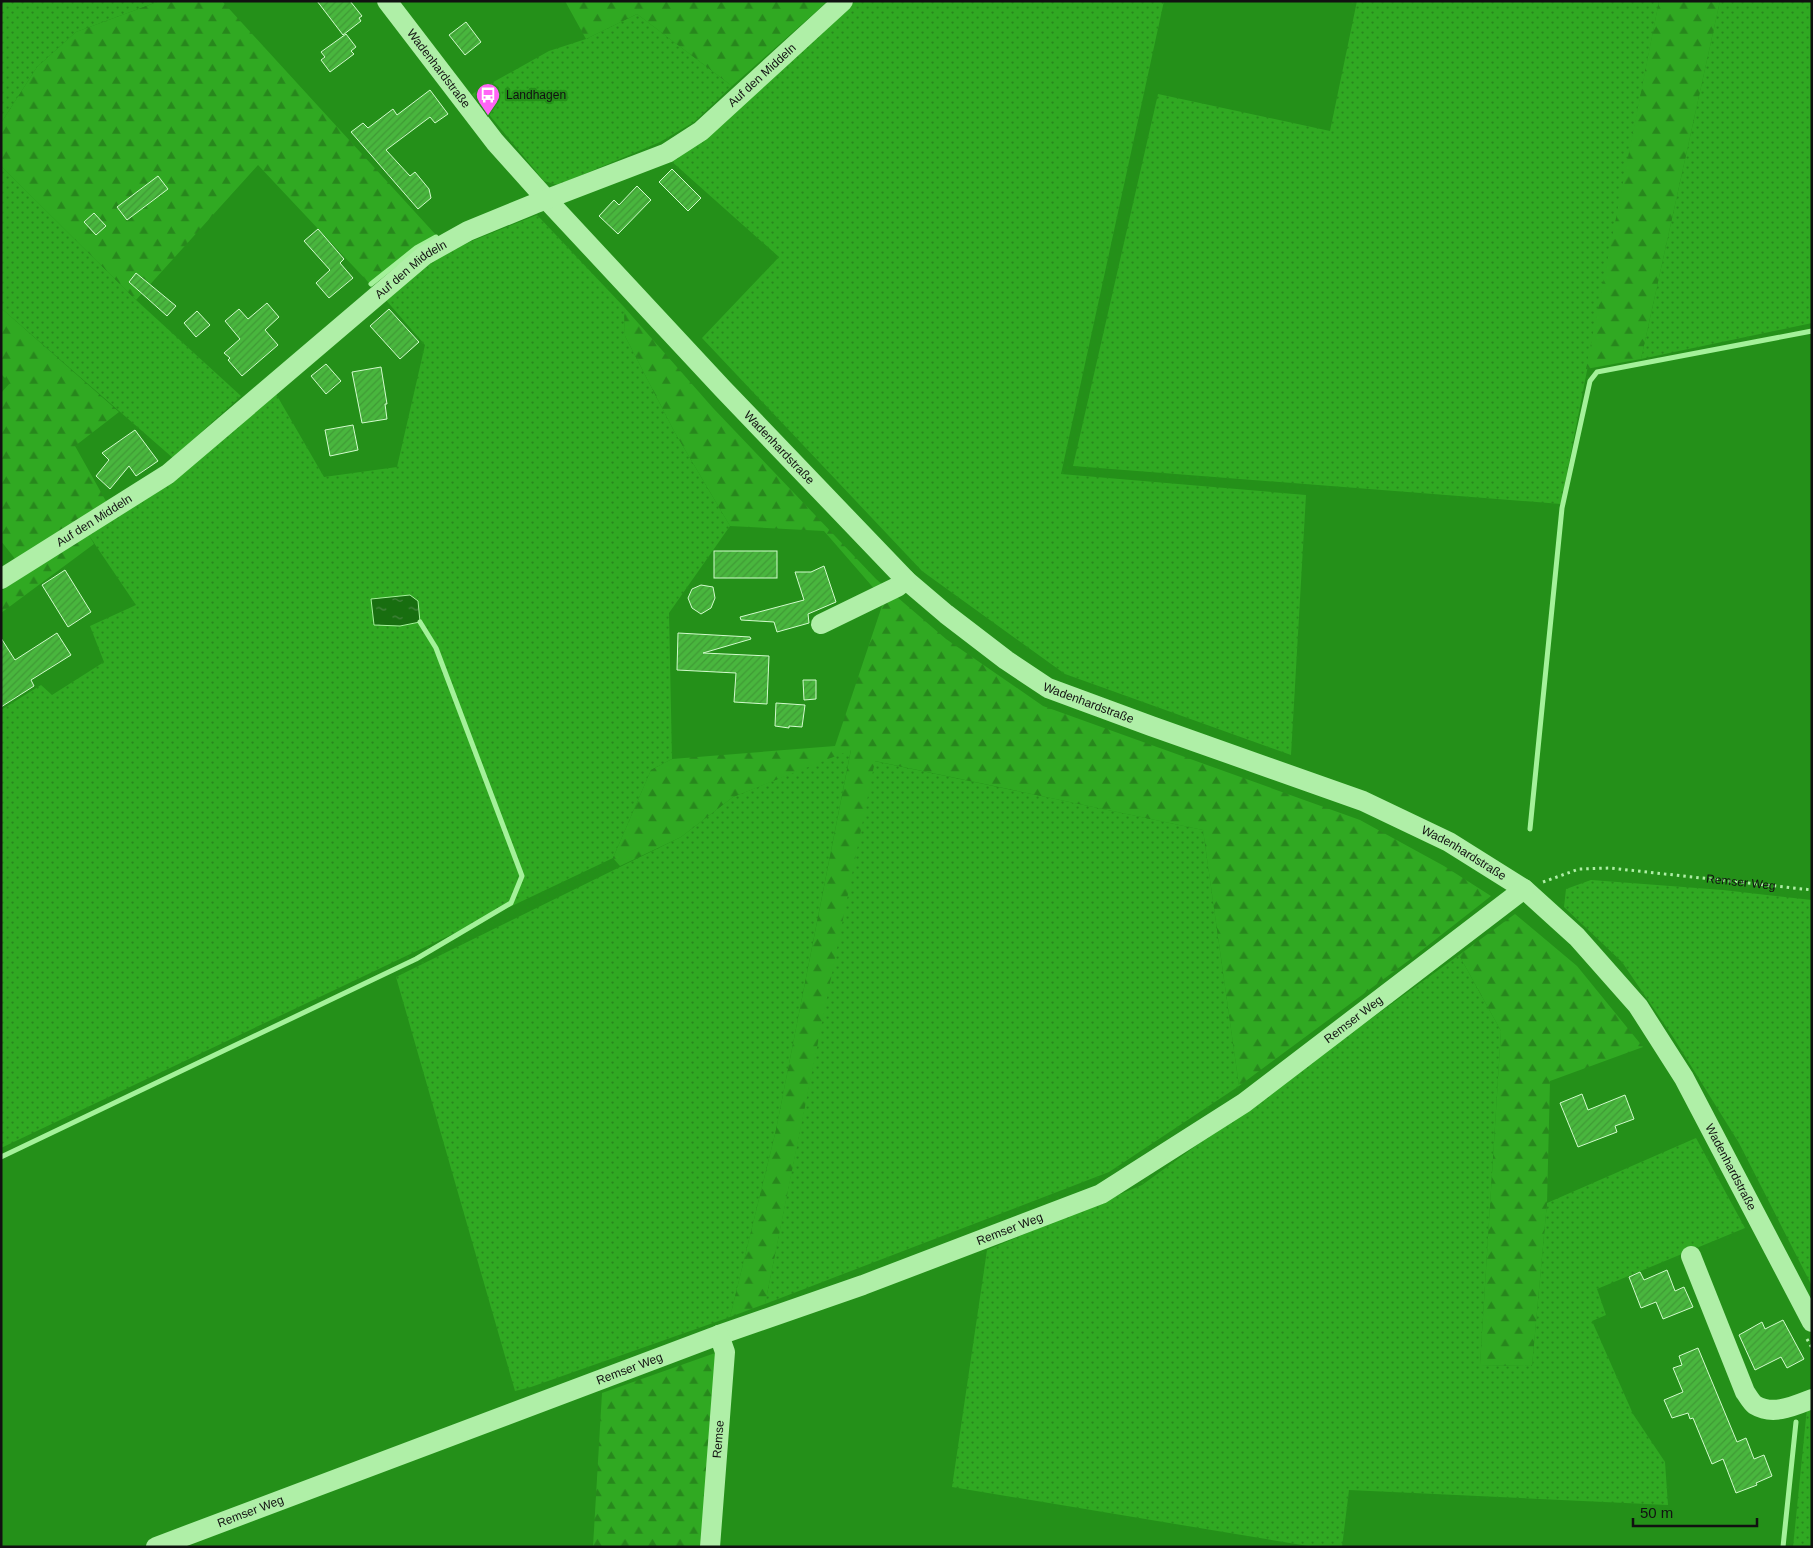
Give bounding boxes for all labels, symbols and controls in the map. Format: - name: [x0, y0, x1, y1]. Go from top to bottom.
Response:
- street label: Wadenhardstraße: [404, 26, 474, 111]
- street label: Auf den Middeln: [725, 41, 799, 110]
- bus stop icon: Landhagen: [475, 82, 501, 116]
- place label: Landhagen: [506, 88, 566, 102]
- street label: Auf den Middeln: [372, 237, 449, 301]
- street label: Wadenhardstraße: [741, 408, 818, 487]
- street label: Auf den Middeln: [54, 491, 135, 550]
- street label: Wadenhardstraße: [1041, 680, 1136, 726]
- street label: Wadenhardstraße: [1419, 823, 1509, 883]
- street label: Remser Weg: [1705, 872, 1776, 893]
- street label: Remser Weg: [1321, 993, 1385, 1046]
- street label: Wadenhardstraße: [1702, 1121, 1759, 1213]
- street label: Remser Weg: [974, 1210, 1045, 1248]
- street label: Remser Weg: [594, 1350, 665, 1388]
- street label: Remse: [710, 1420, 727, 1459]
- street label: Remser Weg: [215, 1493, 286, 1530]
- scale bar: [1633, 1496, 1757, 1528]
- text: 50 m: [1640, 1504, 1673, 1521]

